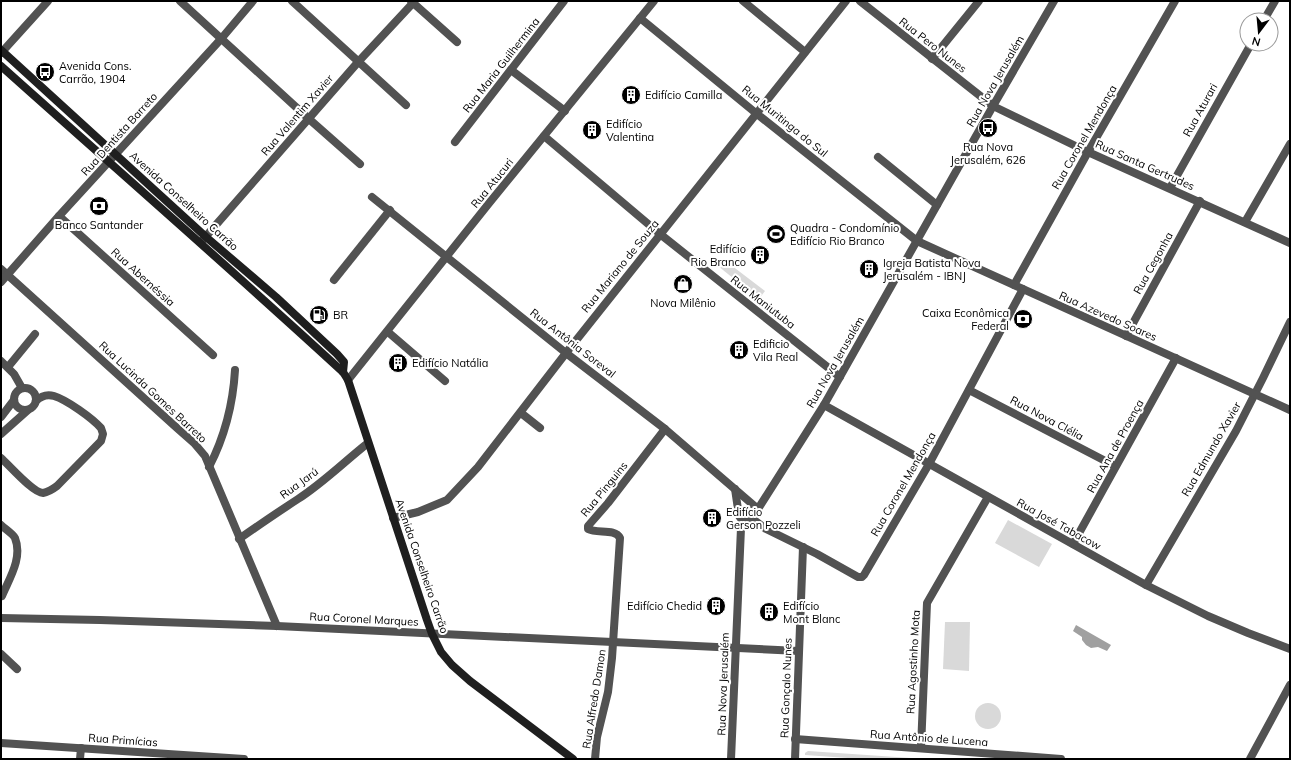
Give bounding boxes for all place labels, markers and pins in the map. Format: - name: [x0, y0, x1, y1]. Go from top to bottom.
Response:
- place label: Avenida Cons. Carrão, 1904: [59, 59, 131, 86]
- bus stop icon: Avenida Cons. Carrão, 1904: [34, 61, 56, 83]
- building icon: Edifício Camilla: [620, 84, 642, 106]
- place label: Edifício Camilla: [645, 88, 722, 102]
- place label: Edifício Valentina: [606, 117, 654, 144]
- bus stop icon: Rua Nova Jerusalém, 626: [977, 117, 999, 139]
- building icon: Edifício Valentina: [581, 119, 603, 141]
- place label: Rua Nova Jerusalém, 626: [950, 140, 1026, 167]
- bank icon: Banco Santander: [88, 195, 110, 217]
- place label: Banco Santander: [55, 218, 143, 232]
- place label: Quadra - Condomínio Edifício Rio Branco: [790, 221, 899, 248]
- sports icon: Quadra - Condomínio Edifício Rio Branco: [765, 223, 787, 245]
- place label: Edifício Rio Branco: [691, 242, 746, 269]
- building icon: Edifício Rio Branco: [749, 244, 771, 266]
- place label: Igreja Batista Nova Jerusalém - IBNJ: [883, 256, 981, 283]
- building icon: Igreja Batista Nova Jerusalém - IBNJ: [858, 258, 880, 280]
- shop icon: Nova Milênio: [672, 273, 694, 295]
- place label: Nova Milênio: [650, 296, 716, 310]
- fuel station icon: BR: [308, 304, 330, 326]
- place label: Caixa Econômica Federal: [922, 306, 1009, 333]
- place label: BR: [333, 308, 348, 322]
- bank icon: Caixa Econômica Federal: [1012, 308, 1034, 330]
- place label: Edificio Vila Real: [753, 337, 798, 364]
- building icon: Edificio Vila Real: [728, 339, 750, 361]
- building icon: Edifício Natália: [387, 352, 409, 374]
- place label: Edifício Natália: [412, 356, 488, 370]
- place label: Edifício Gerson Pozzeli: [726, 505, 801, 532]
- building icon: Edifício Gerson Pozzeli: [701, 507, 723, 529]
- building icon: Edifício Chedid: [705, 595, 727, 617]
- place label: Edifício Chedid: [627, 599, 702, 613]
- place label: Edifício Mont Blanc: [783, 599, 841, 626]
- building icon: Edifício Mont Blanc: [758, 601, 780, 623]

